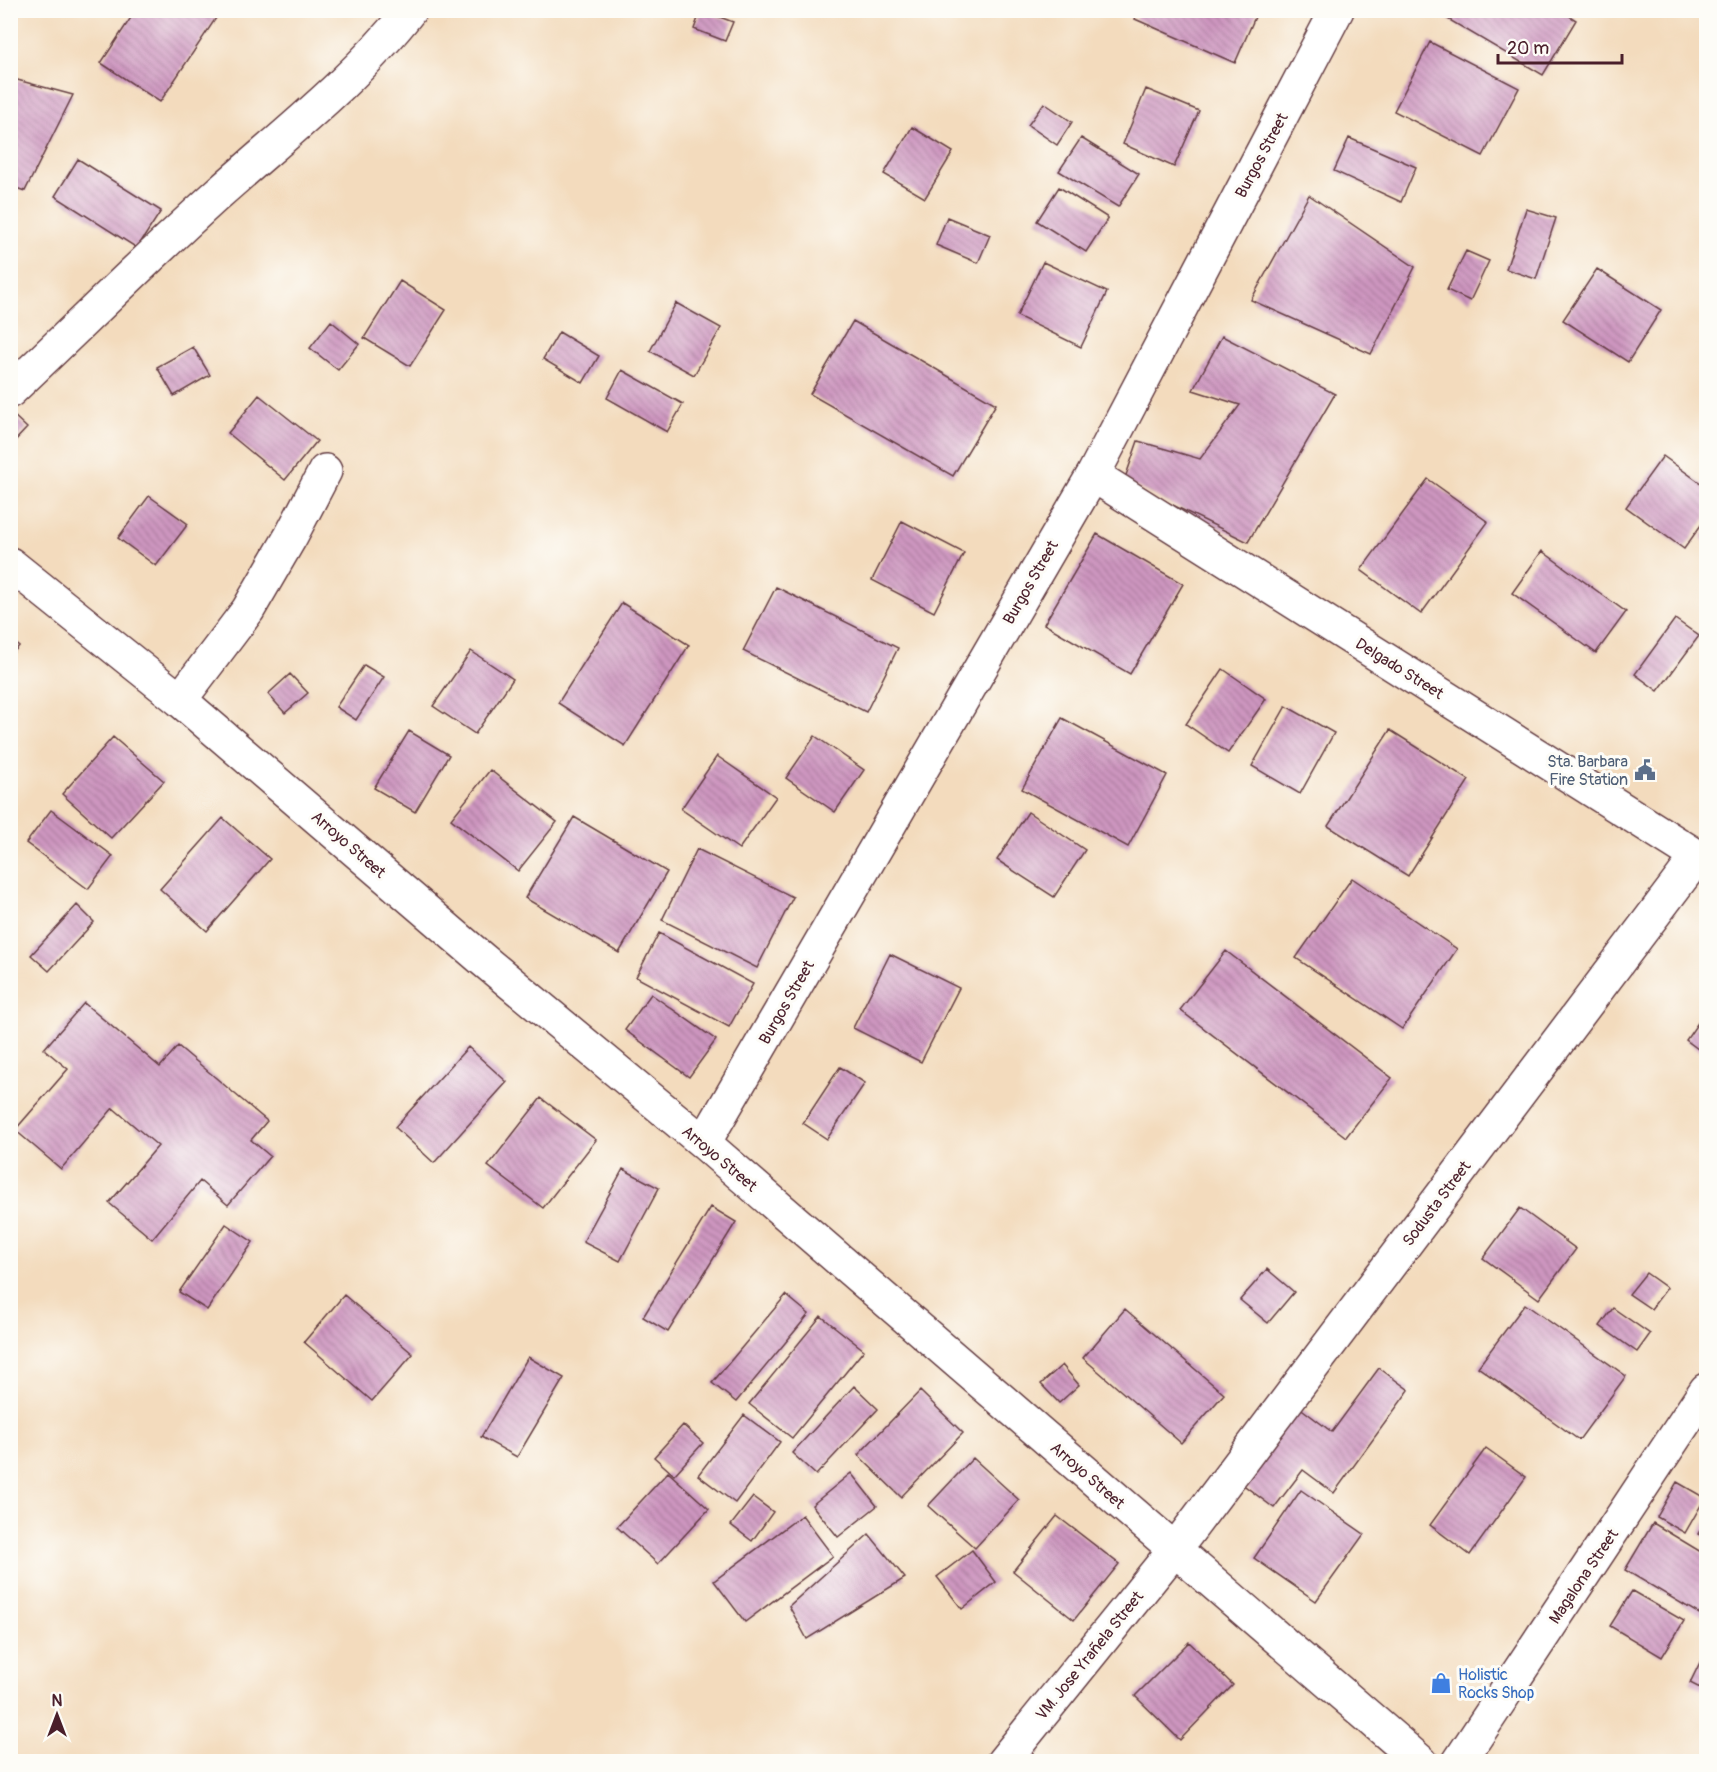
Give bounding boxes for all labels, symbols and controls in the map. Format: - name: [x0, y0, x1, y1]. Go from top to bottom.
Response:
- scale bar: [1498, 27, 1622, 65]
- text: 20 m: [1507, 37, 1549, 60]
- street label: Burgos Street: [1231, 109, 1293, 201]
- street label: Burgos Street: [999, 537, 1063, 628]
- street label: Delgado Street: [1352, 634, 1448, 704]
- place label: Sta. Barbara Fire Station: [1547, 752, 1628, 790]
- public building icon: Sta. Barbara Fire Station: [1633, 758, 1657, 782]
- street label: Arroyo Street: [307, 807, 390, 883]
- street label: Burgos Street: [755, 957, 819, 1048]
- street label: Arroyo Street: [678, 1121, 762, 1196]
- street label: Sodusta Street: [1398, 1157, 1476, 1250]
- street label: Arroyo Street: [1046, 1438, 1129, 1514]
- street label: Magalona Street: [1545, 1525, 1623, 1628]
- street label: VM. Jose Yrañela Street: [1032, 1587, 1148, 1724]
- place label: Holistic Rocks Shop: [1458, 1665, 1534, 1703]
- shop icon: Holistic Rocks Shop: [1429, 1671, 1453, 1695]
- north arrow: [27, 1685, 87, 1745]
- text: N: [52, 1691, 63, 1711]

